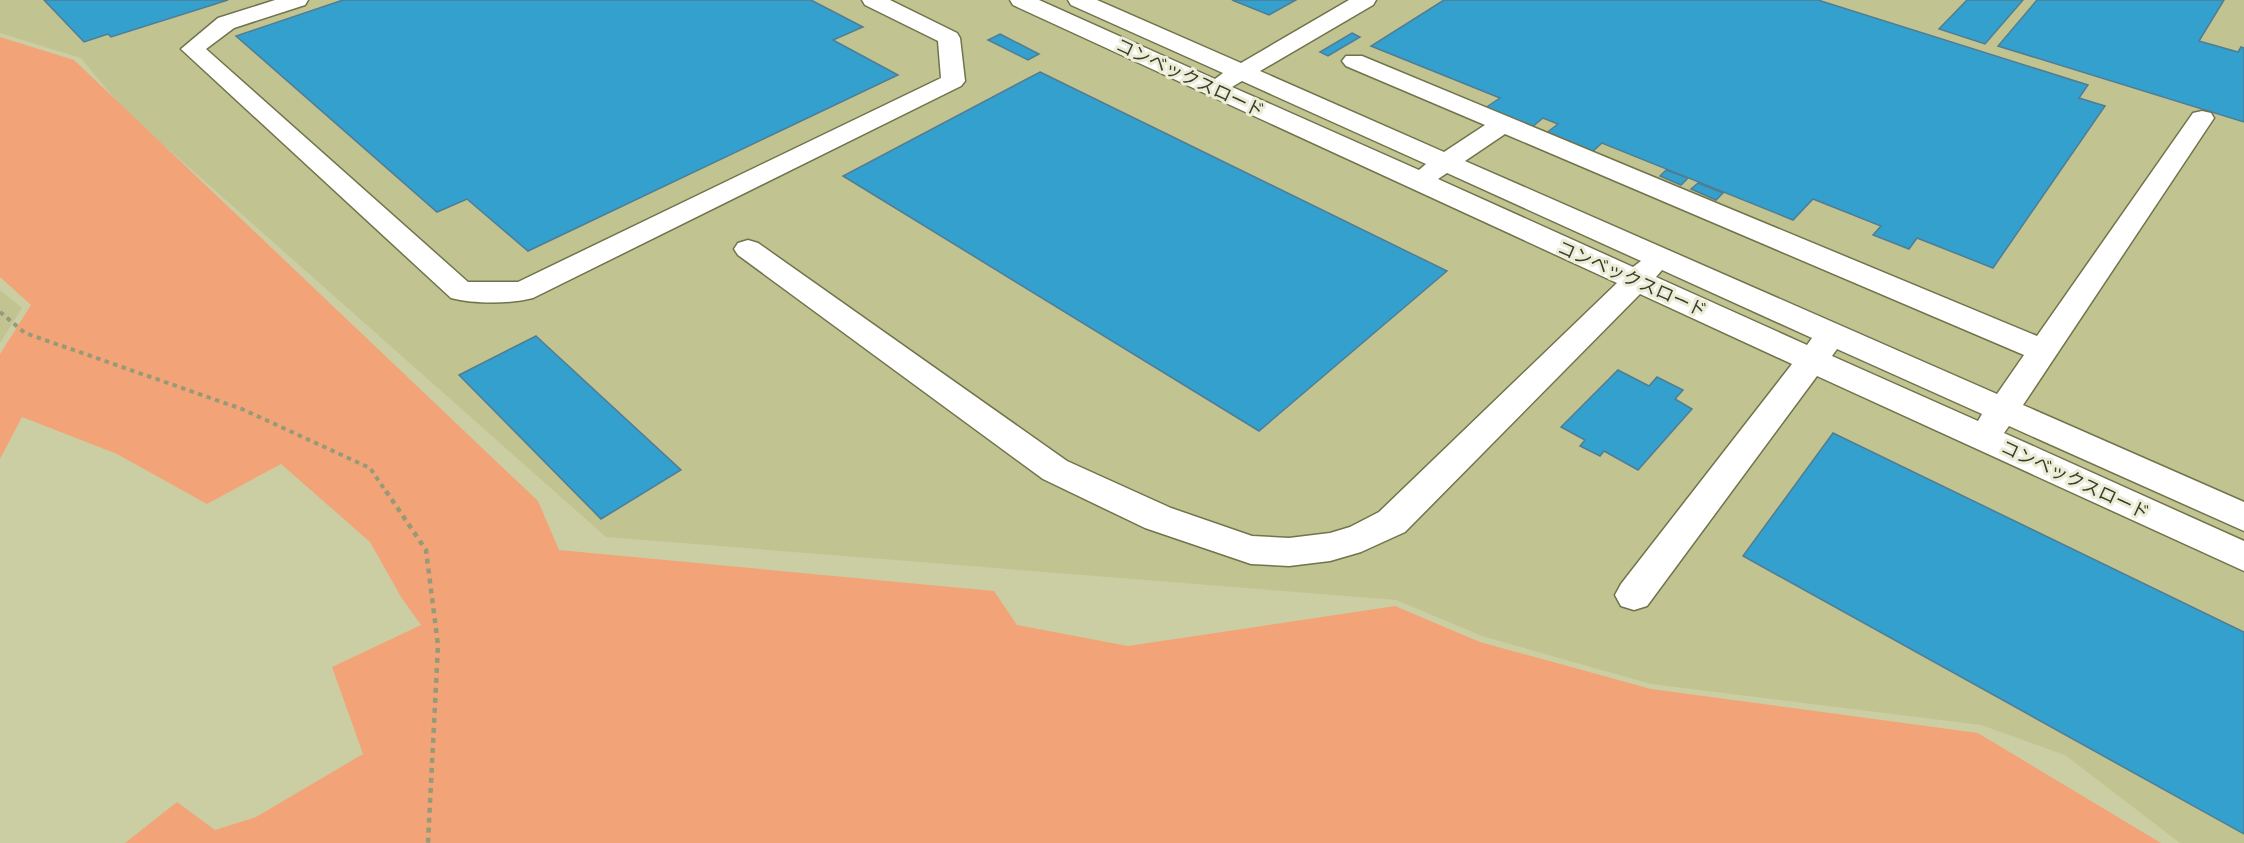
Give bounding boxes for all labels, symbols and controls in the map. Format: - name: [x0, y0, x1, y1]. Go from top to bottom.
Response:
- street label: コンベックスロード: [1112, 33, 1268, 122]
- street label: コンベックスロード: [1554, 235, 1711, 322]
- street label: コンベックスロード: [1997, 435, 2153, 524]

